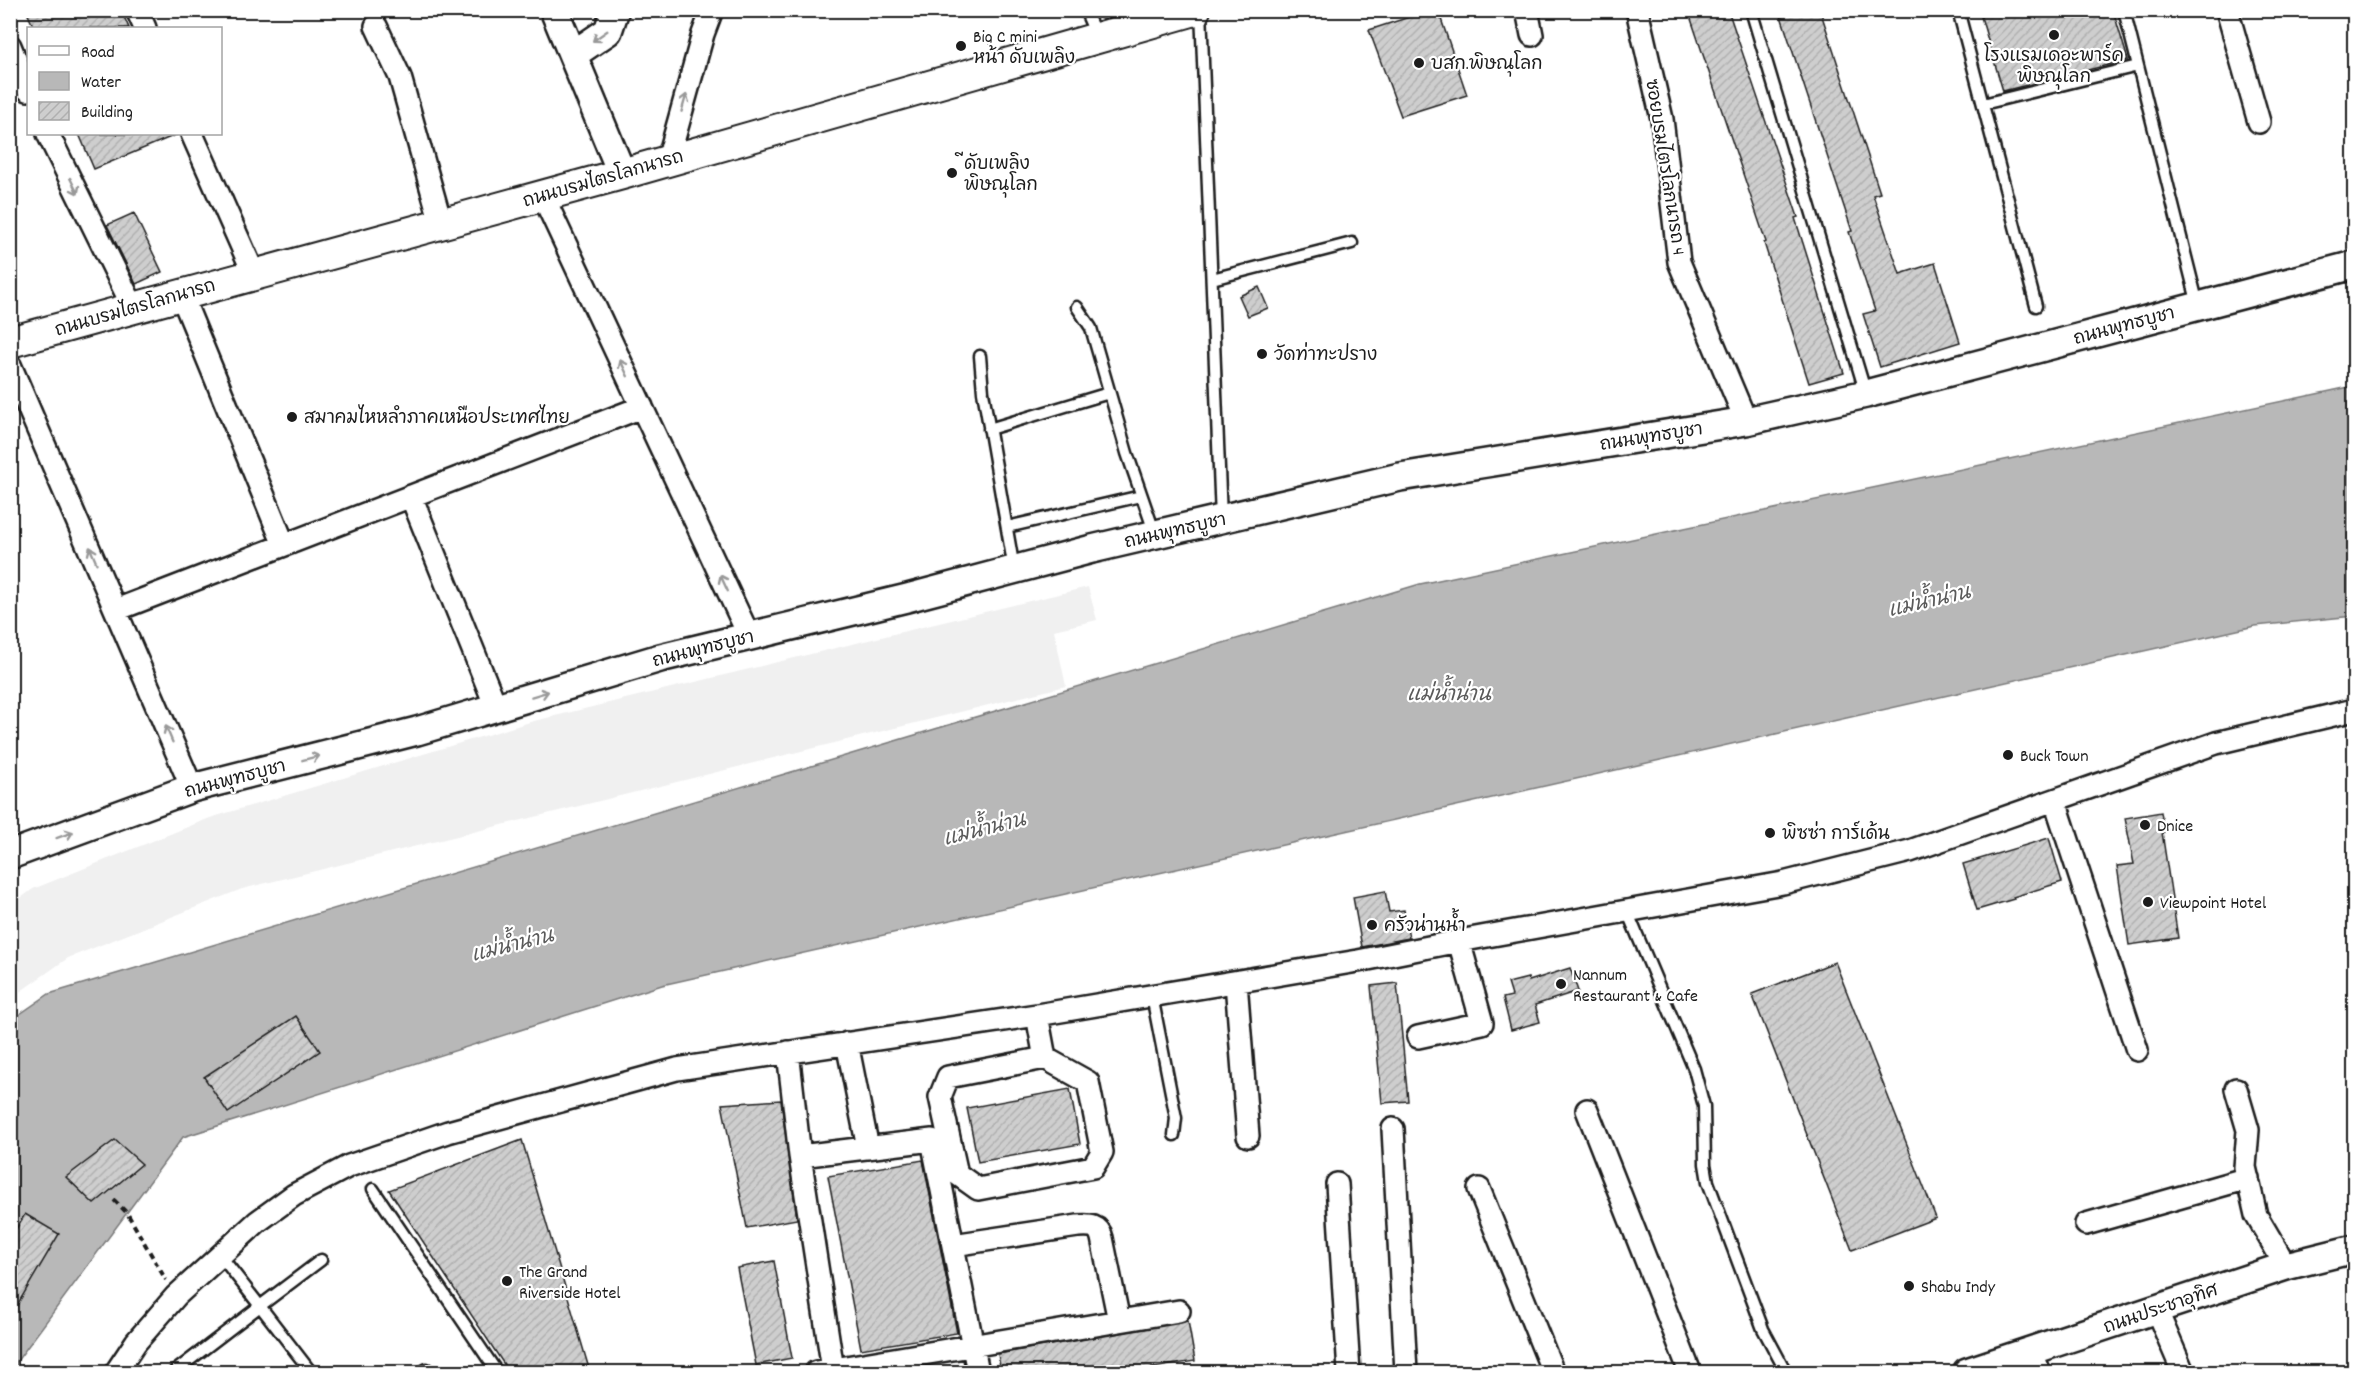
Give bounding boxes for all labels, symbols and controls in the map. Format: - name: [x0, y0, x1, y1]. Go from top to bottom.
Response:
- place label: Big C mini หน้า ดับเพลิง: [973, 26, 1075, 72]
- legend: [27, 27, 222, 135]
- marker: โรงแรมเดอะพาร์ค พิษณุโลก: [2047, 28, 2061, 42]
- one-way arrow: [592, 30, 608, 42]
- marker: Big C mini หน้า ดับเพลิง: [954, 39, 968, 53]
- text: Road: [81, 41, 115, 66]
- place label: โรงแรมเดอะพาร์ค พิษณุโลก: [1984, 42, 2124, 91]
- place label: บสก.พิษณุโลก: [1431, 50, 1543, 78]
- marker: บสก.พิษณุโลก: [1412, 56, 1426, 70]
- text: Water: [81, 71, 121, 96]
- street label: ซอยบรมไตรโลกนารถ 4: [1637, 77, 1693, 257]
- one-way arrow: [679, 94, 690, 113]
- text: Building: [81, 101, 133, 126]
- street label: ถนนบรมไตรโลกนารถ: [519, 143, 687, 215]
- place label: ีดับเพลิง พิษณุโลก: [954, 151, 1038, 199]
- marker: ีดับเพลิง พิษณุโลก: [945, 166, 959, 180]
- one-way arrow: [69, 177, 81, 195]
- street label: ถนนบรมไตรโลกนารถ: [51, 272, 219, 344]
- street label: ถนนพุทธบูชา: [2071, 302, 2178, 353]
- place label: วัดท่าทะปราง: [1274, 342, 1377, 369]
- marker: วัดท่าทะปราง: [1255, 347, 1269, 361]
- one-way arrow: [617, 360, 629, 378]
- place label: สมาคมไหหลำภาคเหนือประเทศไทย: [304, 404, 570, 432]
- marker: สมาคมไหหลำภาคเหนือประเทศไทย: [285, 410, 299, 424]
- street label: ถนนพุทธบูชา: [1598, 418, 1705, 459]
- street label: ถนนพุทธบูชา: [1122, 509, 1229, 556]
- one-way arrow: [86, 547, 98, 565]
- water label: แม่น้ำน่าน: [1884, 573, 1974, 626]
- one-way arrow: [718, 574, 730, 592]
- street label: ถนนพุทธบูชา: [650, 626, 757, 675]
- water label: แม่น้ำน่าน: [1407, 675, 1492, 710]
- one-way arrow: [530, 688, 549, 699]
- one-way arrow: [163, 726, 175, 744]
- place label: Buck Town: [2020, 745, 2089, 770]
- marker: Buck Town: [2001, 748, 2015, 762]
- one-way arrow: [301, 751, 320, 763]
- street label: ถนนพุทธบูชา: [182, 755, 289, 806]
- water label: แม่น้ำน่าน: [939, 800, 1030, 855]
- place label: Dnice: [2157, 815, 2193, 840]
- marker: Dnice: [2138, 818, 2152, 832]
- place label: พิซซ่า การ์เด้น: [1782, 820, 1890, 848]
- marker: พิซซ่า การ์เด้น: [1763, 826, 1777, 840]
- one-way arrow: [56, 829, 74, 840]
- place label: Viewpoint Hotel: [2160, 892, 2267, 917]
- marker: Viewpoint Hotel: [2141, 895, 2155, 909]
- place label: ครัวน่านน้ำ: [1384, 908, 1466, 940]
- water label: แม่น้ำน่าน: [467, 916, 558, 971]
- marker: ครัวน่านน้ำ: [1365, 918, 1379, 932]
- place label: Nannum Restaurant & Cafe: [1573, 964, 1698, 1010]
- marker: Nannum Restaurant & Cafe: [1554, 977, 1568, 991]
- place label: The Grand Riverside Hotel: [519, 1261, 621, 1307]
- marker: The Grand Riverside Hotel: [500, 1274, 514, 1288]
- place label: Shabu Indy: [1921, 1276, 1996, 1301]
- street label: ถนนประชาอุทิศ: [2100, 1278, 2223, 1342]
- marker: Shabu Indy: [1902, 1279, 1916, 1293]

